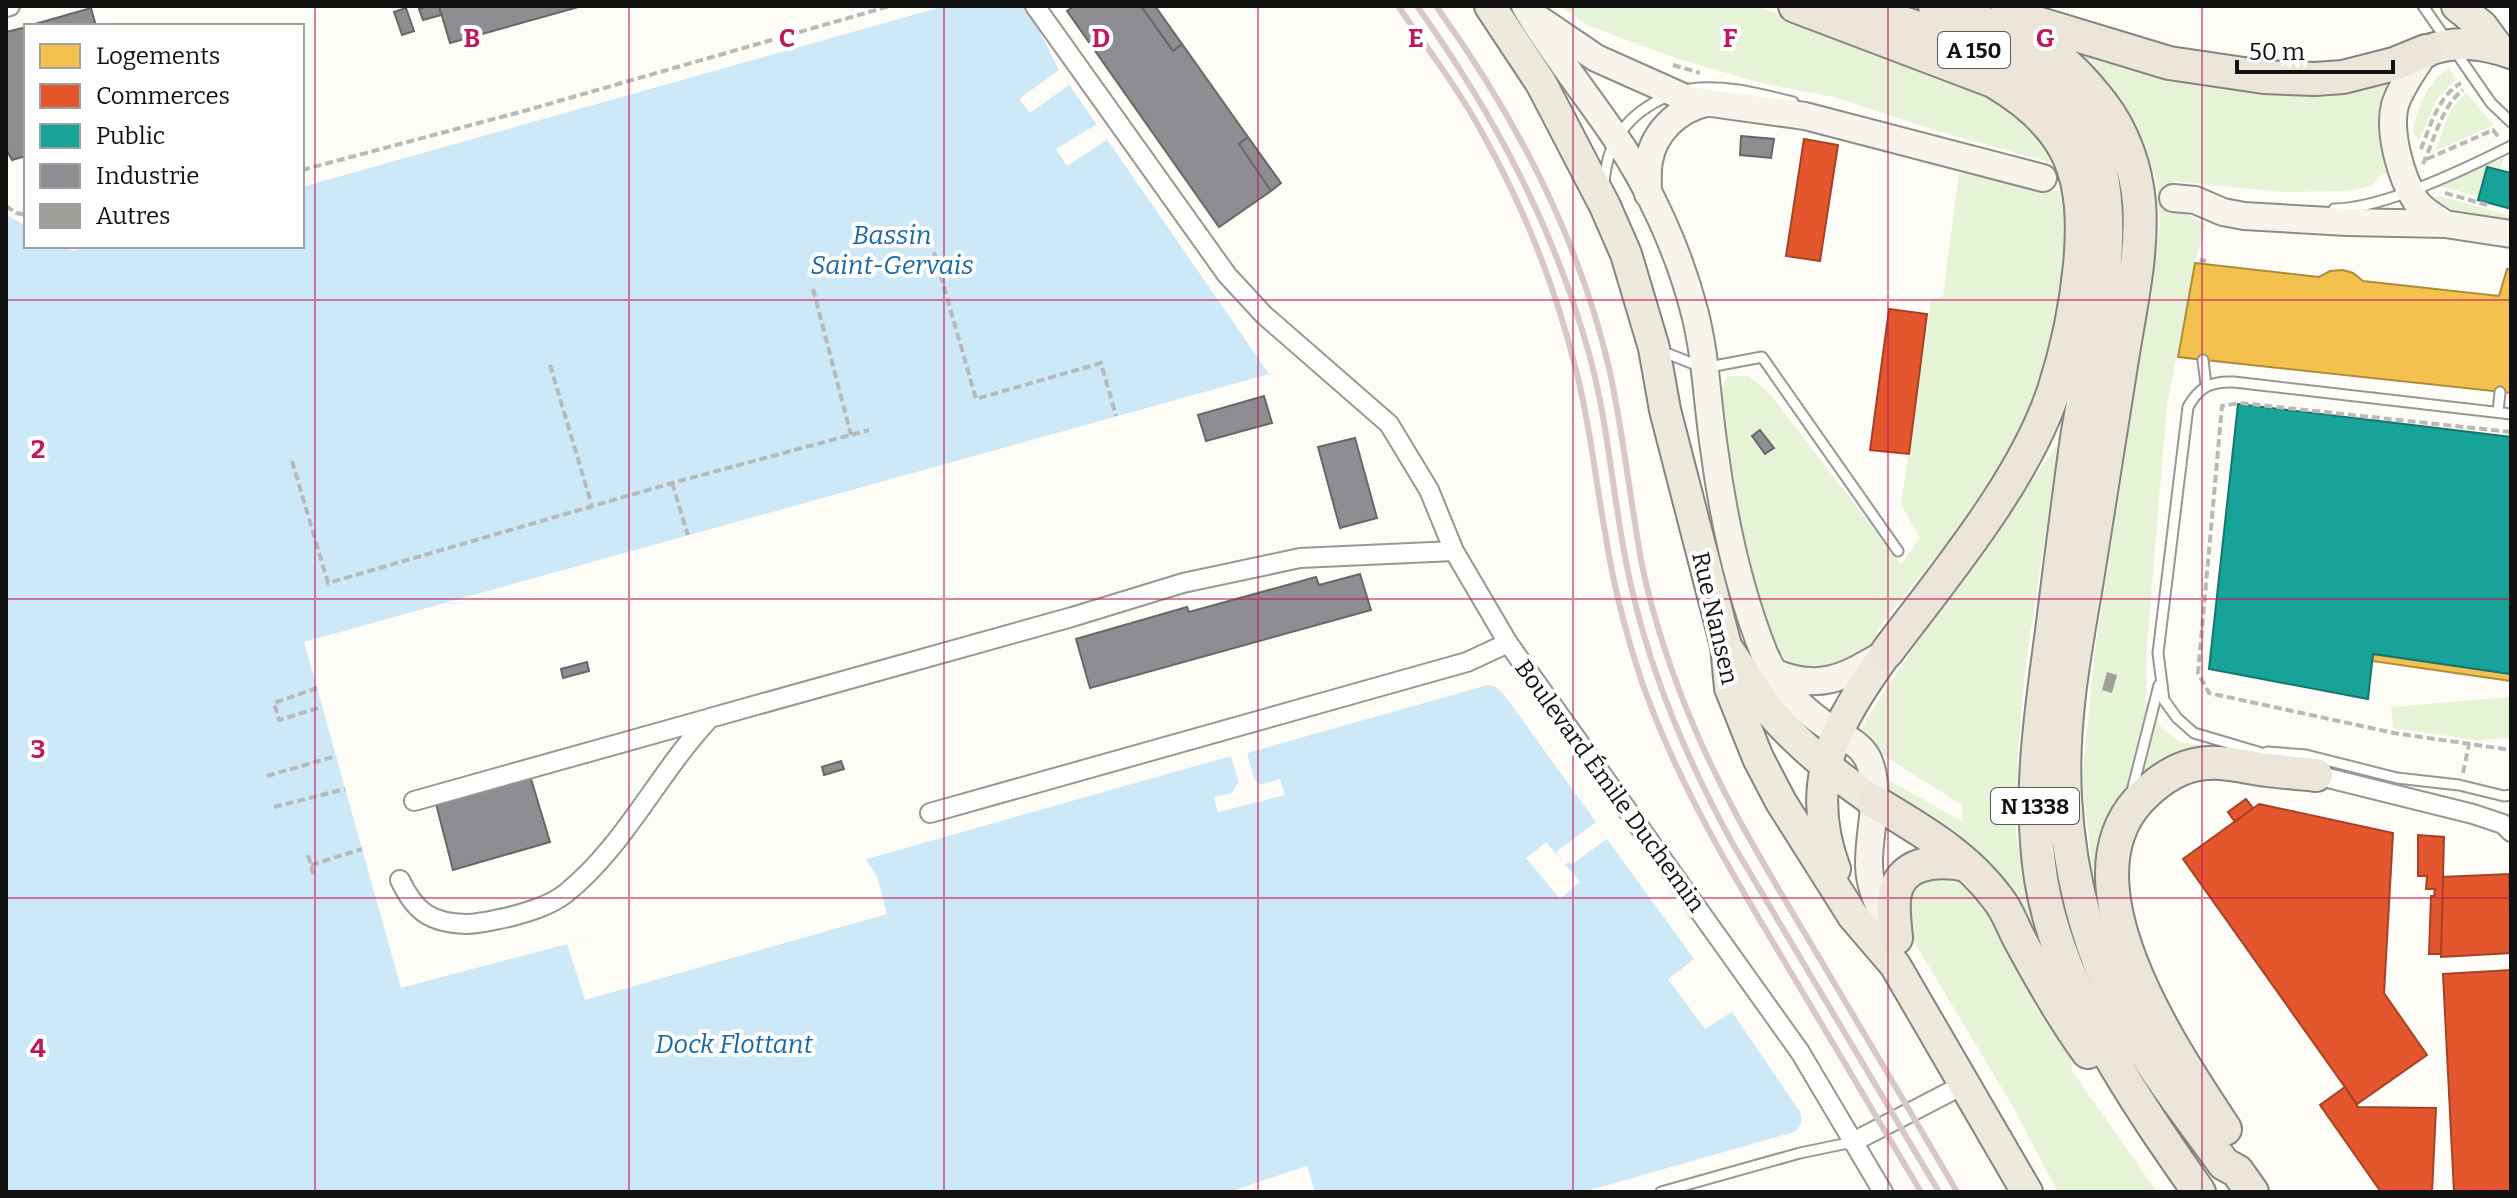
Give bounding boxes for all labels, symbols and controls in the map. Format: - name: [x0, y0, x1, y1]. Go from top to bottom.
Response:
- text: B: [464, 23, 480, 54]
- text: C: [779, 23, 795, 54]
- text: D: [1092, 23, 1110, 54]
- text: E: [1408, 23, 1424, 54]
- text: F: [1723, 23, 1738, 54]
- text: G: [2036, 23, 2055, 54]
- legend: [24, 24, 304, 248]
- scale bar: [2237, 24, 2393, 74]
- road number: A 150: [1938, 32, 2010, 68]
- text: 50 m: [2249, 38, 2305, 66]
- text: Logements: [96, 42, 220, 70]
- text: Commerces: [96, 82, 230, 110]
- text: Public: [96, 122, 165, 150]
- text: Industrie: [96, 162, 199, 190]
- text: Autres: [96, 202, 171, 230]
- water label: Bassin Saint-Gervais: [810, 220, 974, 281]
- text: 2: [31, 434, 45, 465]
- street label: Rue Nansen: [1686, 549, 1744, 687]
- street label: Boulevard Émile Duchemin: [1509, 654, 1712, 917]
- text: 3: [31, 734, 45, 765]
- road number: N 1338: [1991, 788, 2079, 824]
- water label: Dock Flottant: [655, 1029, 814, 1060]
- text: 4: [30, 1033, 46, 1064]

